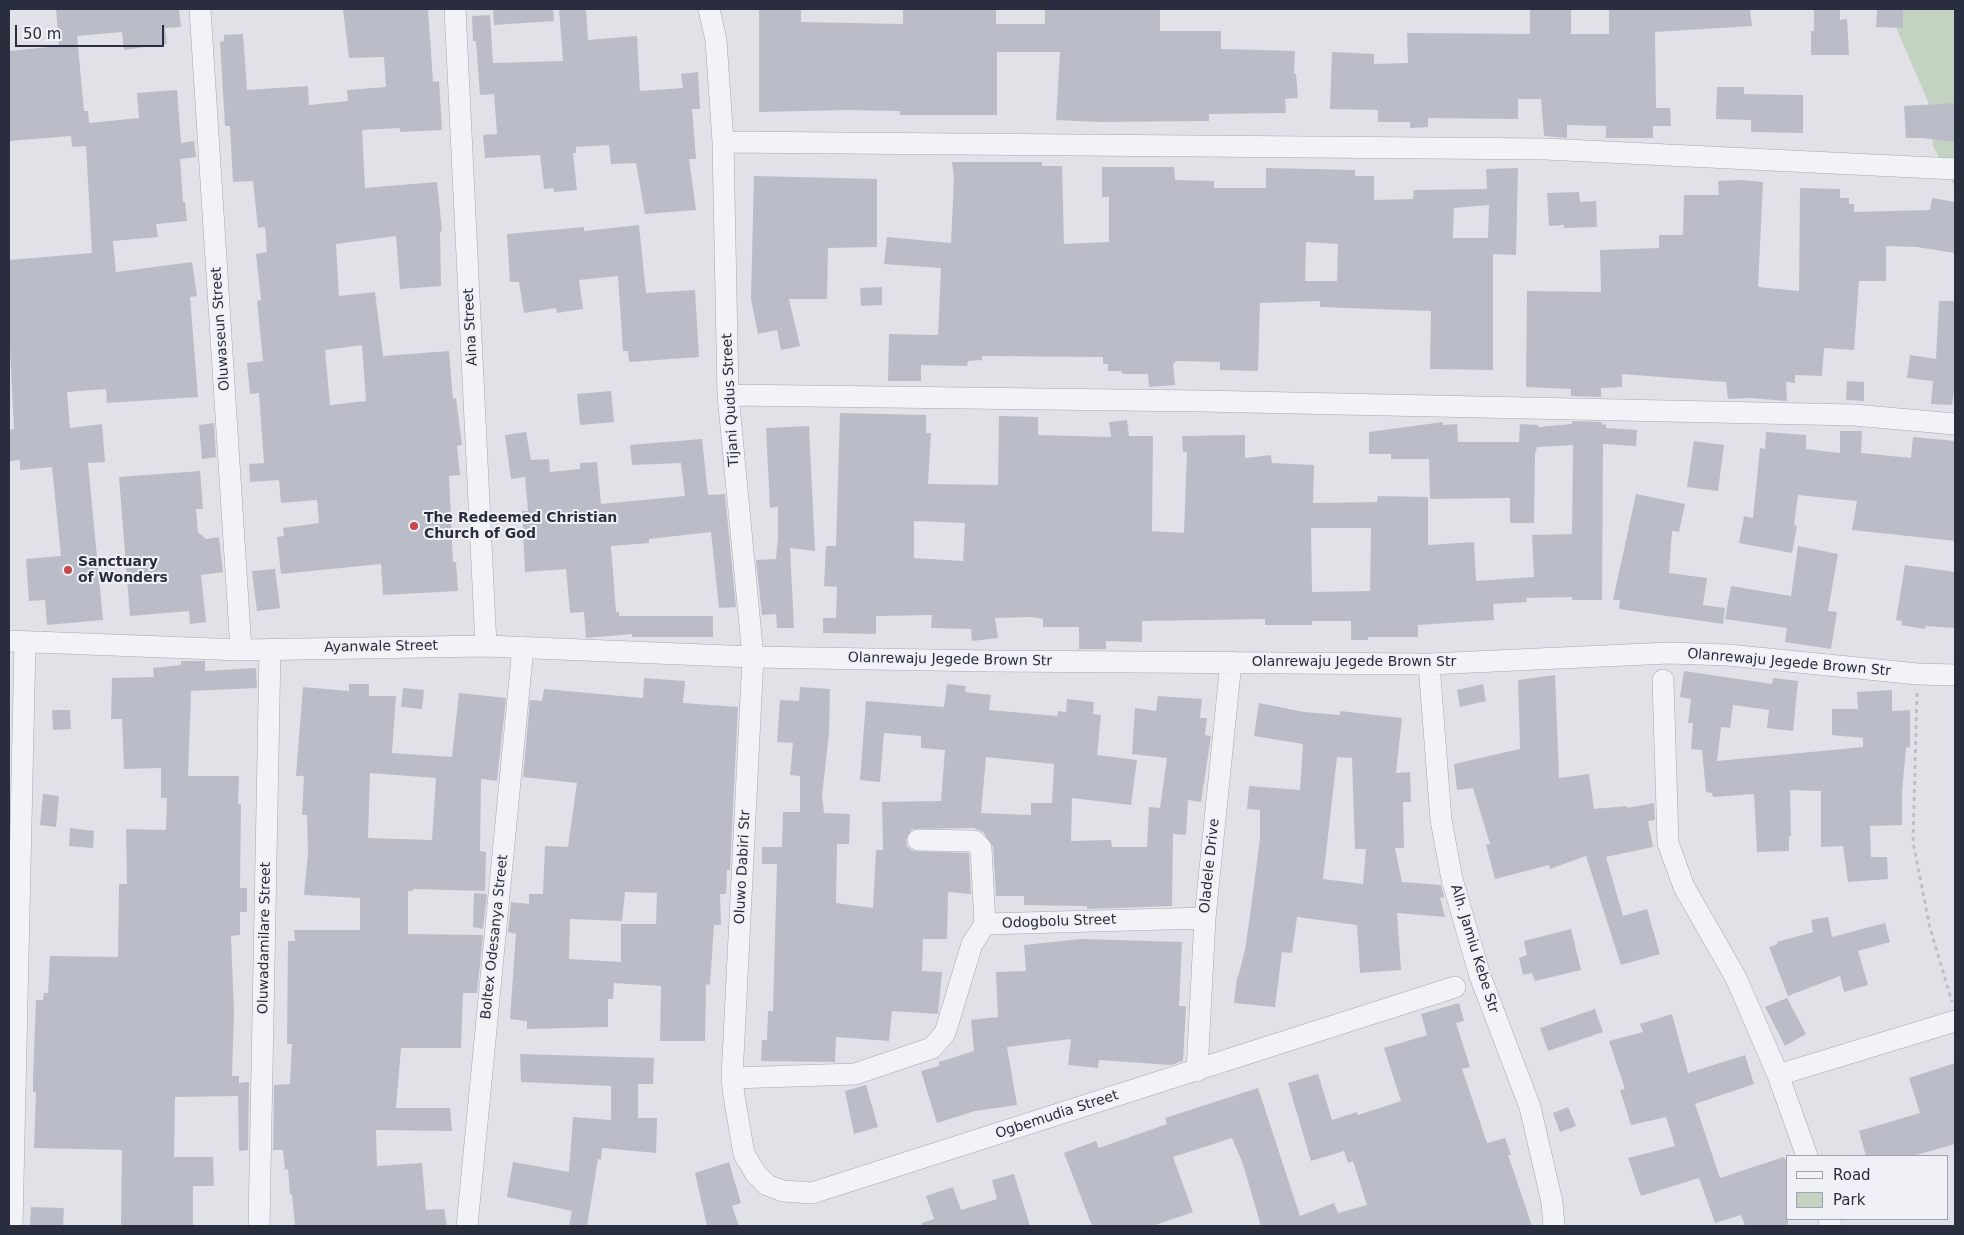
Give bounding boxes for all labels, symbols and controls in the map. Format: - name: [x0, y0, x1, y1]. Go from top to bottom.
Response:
- scale bar: [18, 15, 166, 47]
- text: 50 m: [23, 25, 61, 43]
- street label: Oluwaseun Street: [208, 266, 234, 392]
- street label: Aina Street: [461, 288, 481, 366]
- street label: Tijani Qudus Street: [719, 333, 743, 467]
- place label: The Redeemed Christian Church of God: [424, 510, 617, 542]
- marker: The Redeemed Christian Church of God: [408, 520, 420, 532]
- place label: Sanctuary of Wonders: [78, 554, 168, 586]
- marker: Sanctuary of Wonders: [62, 564, 74, 576]
- street label: Ayanwale Street: [324, 638, 438, 656]
- street label: Olanrewaju Jegede Brown Str: [1686, 646, 1892, 680]
- street label: Olanrewaju Jegede Brown Str: [848, 650, 1052, 670]
- street label: Olanrewaju Jegede Brown Str: [1252, 654, 1456, 670]
- street label: Oluwo Dabiri Str: [732, 809, 754, 925]
- street label: Oladele Drive: [1197, 818, 1223, 914]
- street label: Boltex Odesanya Street: [478, 854, 512, 1020]
- street label: Oluwadamilare Street: [255, 862, 275, 1014]
- street label: Alh. Jamiu Kebe Str: [1446, 882, 1502, 1016]
- street label: Odogbolu Street: [1001, 912, 1117, 932]
- street label: Ogbemudia Street: [993, 1087, 1121, 1143]
- legend: [1786, 1155, 1949, 1220]
- text: Road: [1833, 1166, 1871, 1184]
- text: Park: [1833, 1191, 1865, 1209]

